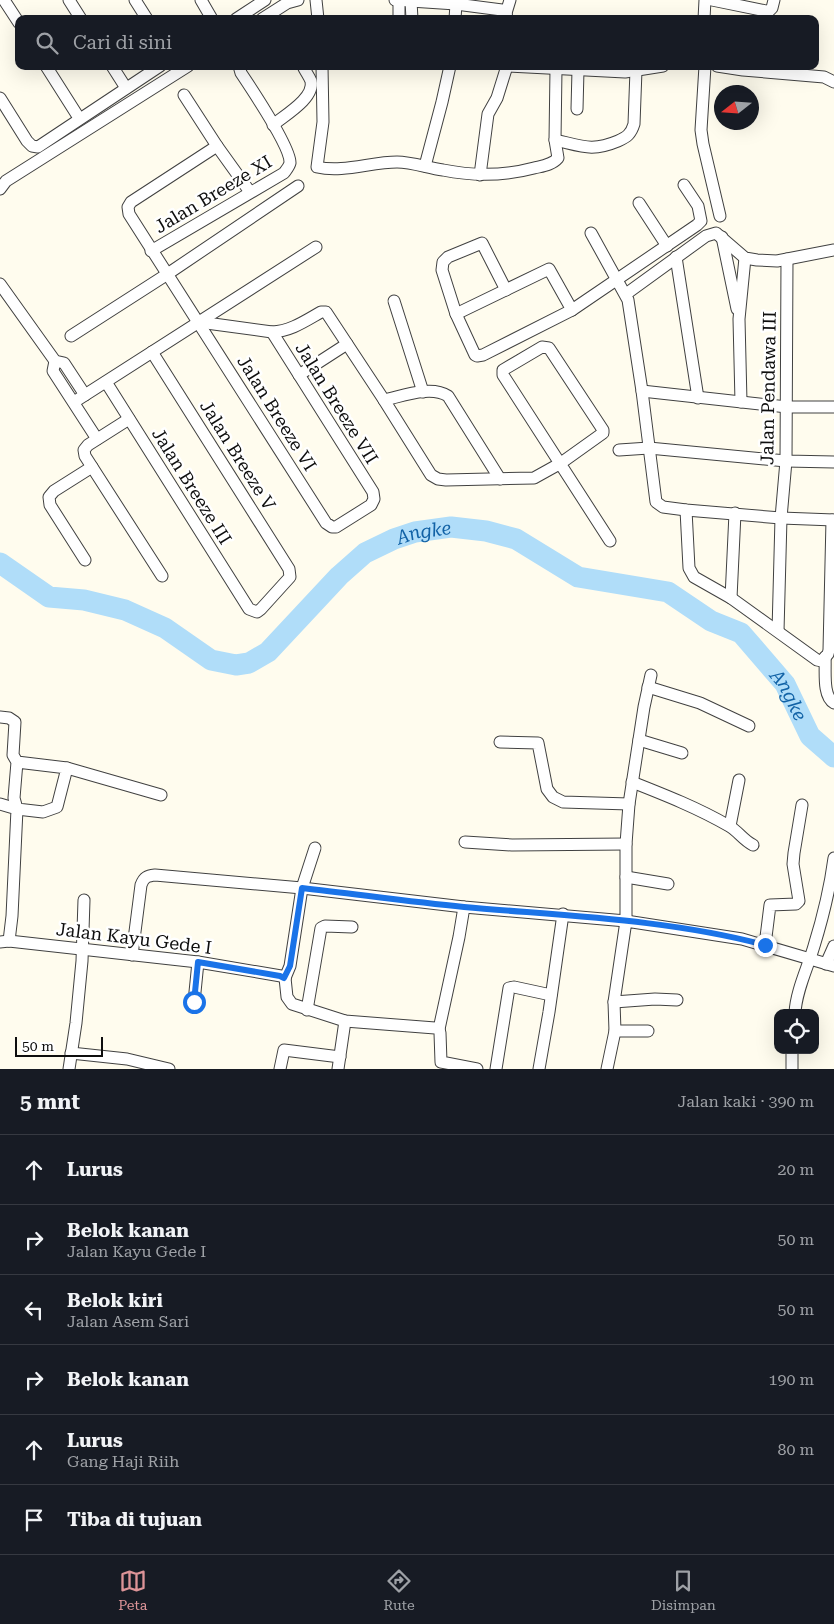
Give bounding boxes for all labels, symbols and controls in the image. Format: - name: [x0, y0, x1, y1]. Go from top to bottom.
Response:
- search box: [15, 15, 819, 70]
- icon: search: [33, 29, 61, 57]
- text: Cari di sini: [73, 31, 172, 54]
- north arrow: [714, 85, 759, 130]
- street label: Jalan Breeze XI: [151, 151, 275, 237]
- street label: Jalan Pendawa III: [756, 311, 780, 465]
- street label: Jalan Breeze VII: [291, 339, 383, 467]
- street label: Jalan Breeze VI: [233, 351, 321, 475]
- street label: Jalan Breeze V: [196, 396, 280, 514]
- street label: Jalan Breeze III: [148, 424, 236, 548]
- water label: Angke: [392, 516, 453, 549]
- water label: Angke: [765, 663, 812, 725]
- street label: Jalan Kayu Gede I: [55, 918, 213, 958]
- route end: [754, 934, 777, 957]
- route start: [183, 991, 206, 1014]
- map controls: [774, 1009, 819, 1054]
- button: locate: [774, 1009, 819, 1054]
- scale bar: [15, 1034, 102, 1057]
- text: 50 m: [22, 1038, 54, 1054]
- text: 5 mnt: [20, 1090, 80, 1114]
- text: Jalan kaki · 390 m: [678, 1092, 814, 1111]
- icon: ahead: [20, 1156, 48, 1184]
- text: Lurus: [67, 1158, 123, 1181]
- text: 20 m: [777, 1160, 814, 1179]
- text: Belok kanan: [67, 1219, 189, 1242]
- icon: right: [20, 1226, 48, 1254]
- text: 50 m: [777, 1230, 814, 1249]
- text: Jalan Kayu Gede I: [67, 1242, 206, 1261]
- text: Belok kiri: [67, 1289, 163, 1312]
- icon: left: [20, 1296, 48, 1324]
- text: 50 m: [777, 1300, 814, 1319]
- text: Jalan Asem Sari: [67, 1312, 189, 1331]
- icon: right: [20, 1366, 48, 1394]
- text: Belok kanan: [67, 1368, 189, 1391]
- text: 190 m: [768, 1370, 814, 1389]
- text: Lurus: [67, 1429, 123, 1452]
- icon: ahead: [20, 1436, 48, 1464]
- text: 80 m: [777, 1440, 814, 1459]
- text: Gang Haji Riih: [67, 1452, 179, 1471]
- icon: arrive: [20, 1506, 48, 1534]
- text: Tiba di tujuan: [67, 1508, 202, 1531]
- tab: Peta: [118, 1567, 147, 1613]
- tab: Rute: [384, 1567, 415, 1613]
- tab: Disimpan: [651, 1567, 716, 1613]

